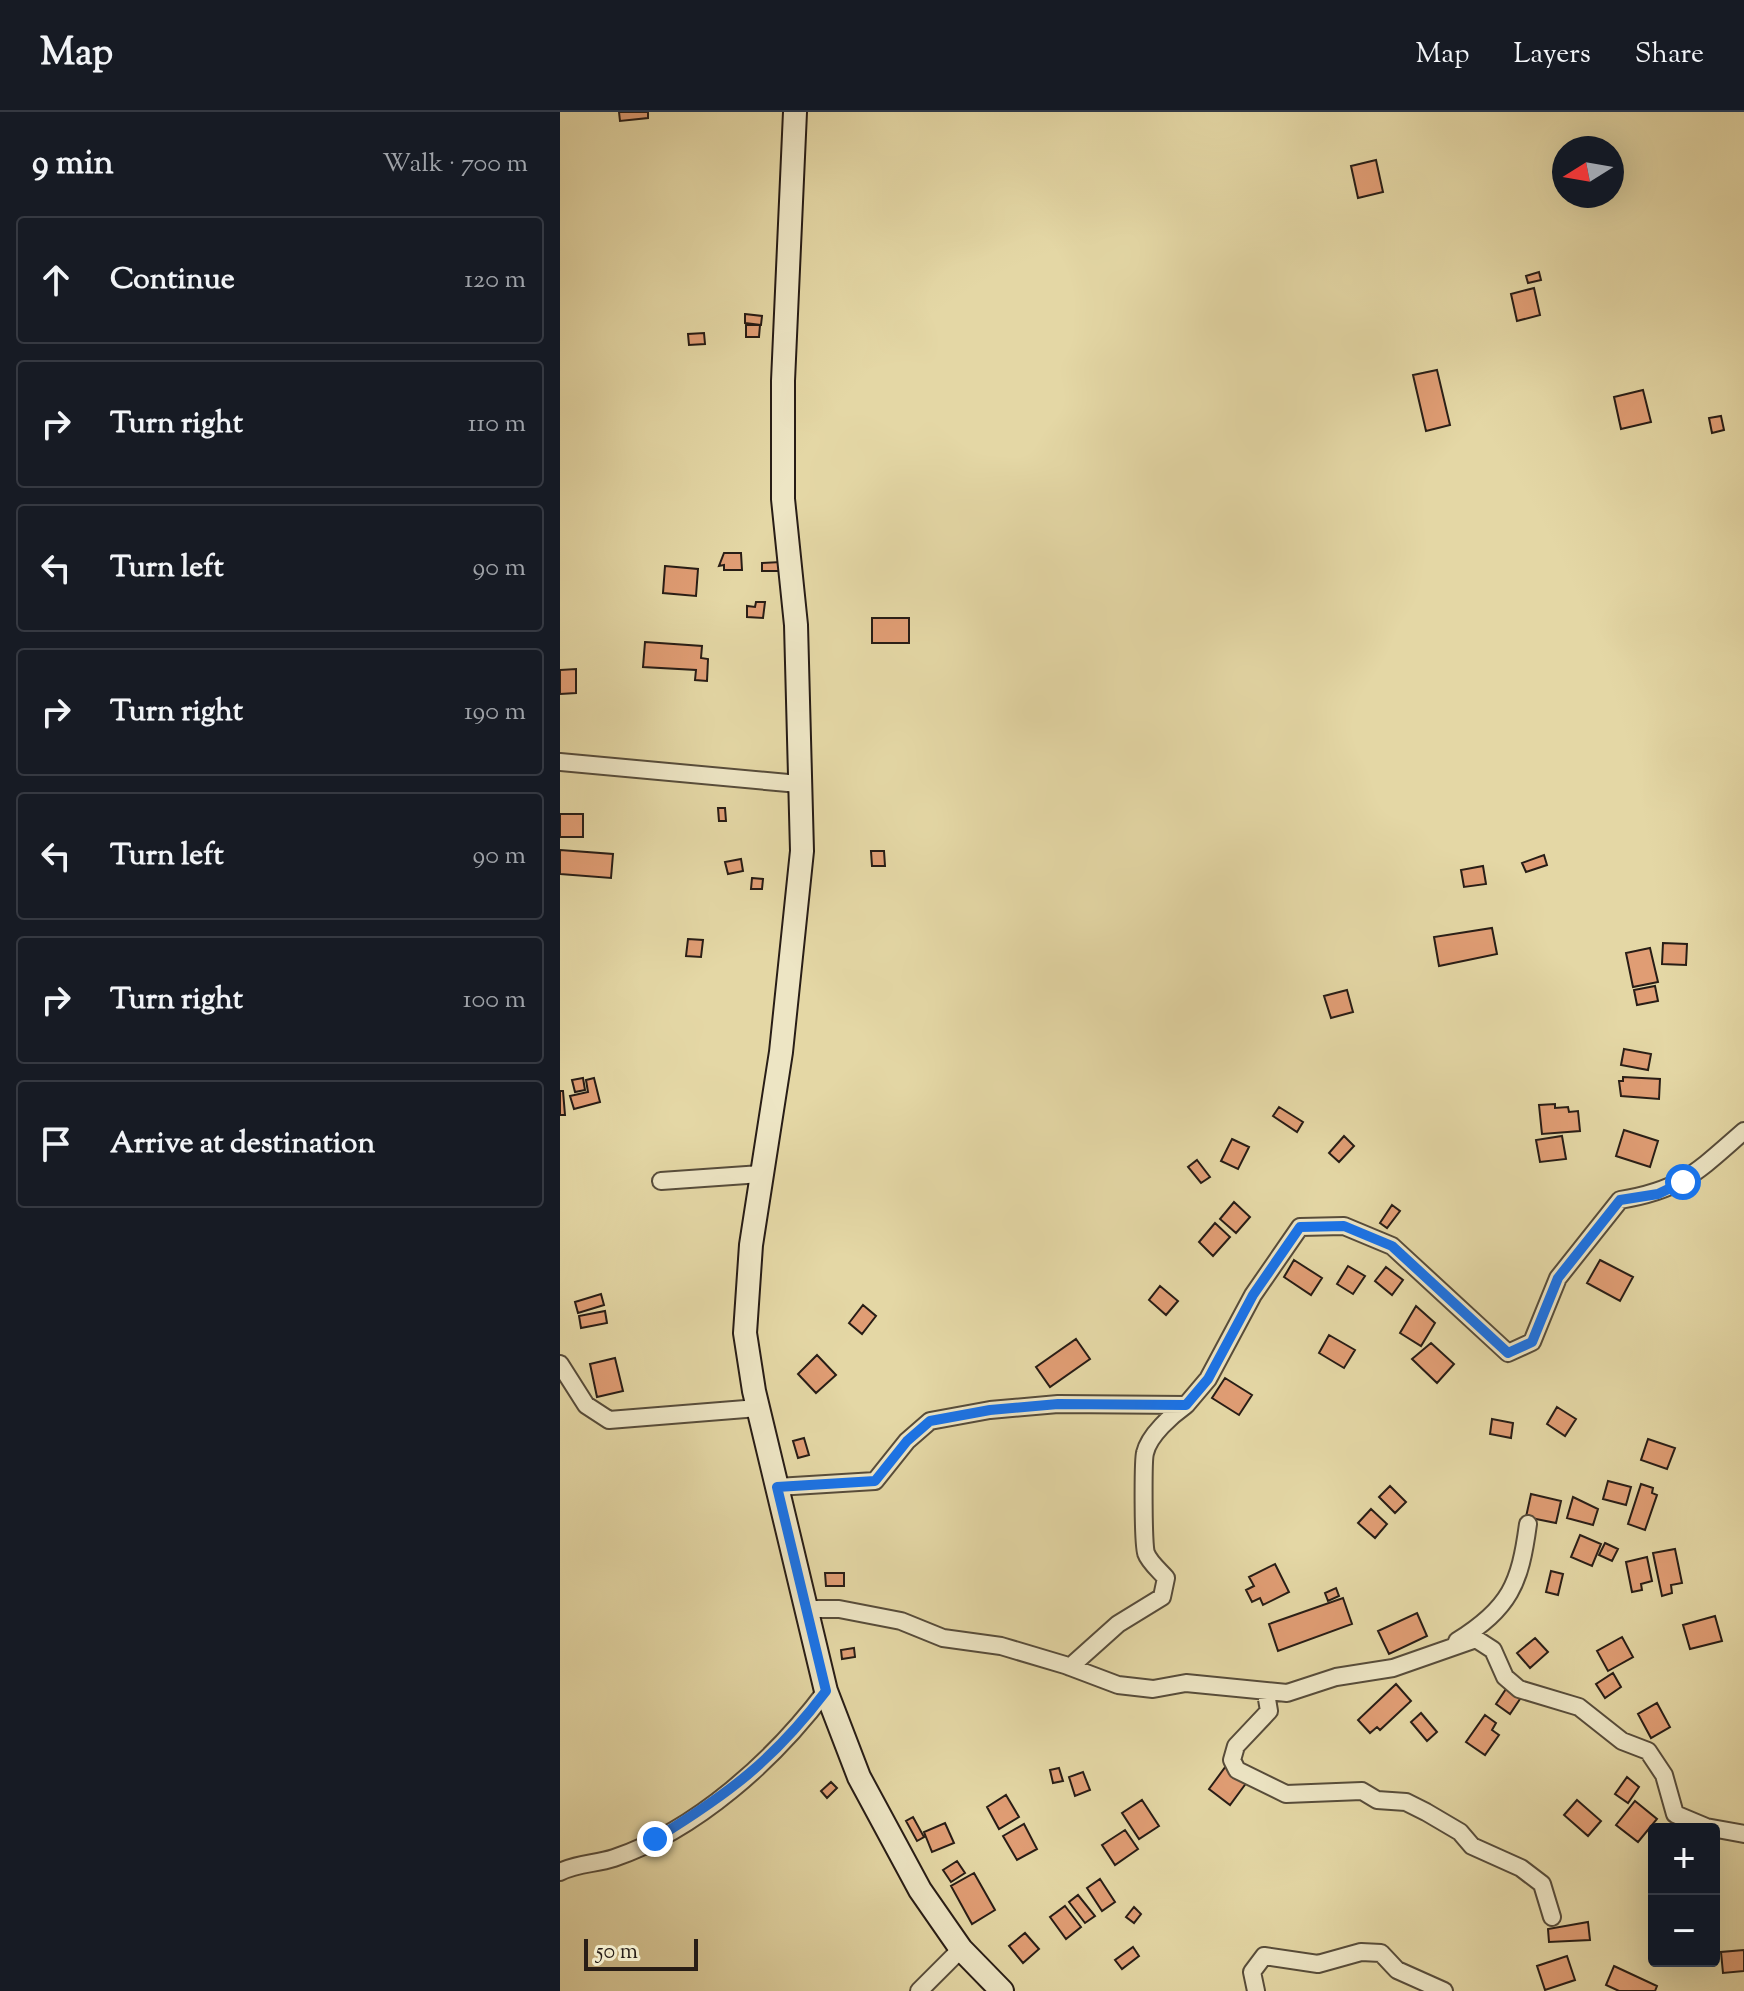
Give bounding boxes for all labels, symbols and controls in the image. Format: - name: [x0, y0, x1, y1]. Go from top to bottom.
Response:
- text: Map: [40, 28, 113, 82]
- text: Map: [1416, 35, 1469, 75]
- text: Layers: [1513, 35, 1591, 75]
- text: Share: [1635, 35, 1704, 75]
- north arrow: [1552, 136, 1624, 208]
- text: 9 min: [32, 140, 114, 189]
- text: Walk · 700 m: [382, 146, 528, 183]
- icon: ahead: [34, 258, 78, 302]
- text: Continue: [110, 259, 235, 302]
- text: 120 m: [464, 262, 526, 299]
- icon: right: [34, 402, 78, 446]
- text: Turn right: [110, 403, 243, 446]
- text: 110 m: [468, 406, 526, 443]
- icon: left: [34, 546, 78, 590]
- text: Turn left: [110, 547, 224, 590]
- text: 90 m: [473, 550, 526, 587]
- icon: right: [34, 690, 78, 734]
- text: Turn right: [110, 691, 243, 734]
- text: 190 m: [464, 694, 526, 731]
- icon: left: [34, 834, 78, 878]
- text: Turn left: [110, 835, 224, 878]
- text: 90 m: [473, 838, 526, 875]
- icon: right: [34, 978, 78, 1022]
- text: Turn right: [110, 979, 243, 1022]
- text: 100 m: [463, 982, 526, 1019]
- icon: arrive: [34, 1122, 78, 1166]
- text: Arrive at destination: [110, 1123, 375, 1166]
- route start: [1665, 1164, 1701, 1200]
- route end: [637, 1821, 673, 1857]
- map controls: [1648, 1823, 1720, 1967]
- button: +: [1648, 1823, 1720, 1895]
- button: −: [1648, 1895, 1720, 1967]
- scale bar: [584, 1935, 698, 1971]
- text: 50 m: [596, 1937, 638, 1969]

